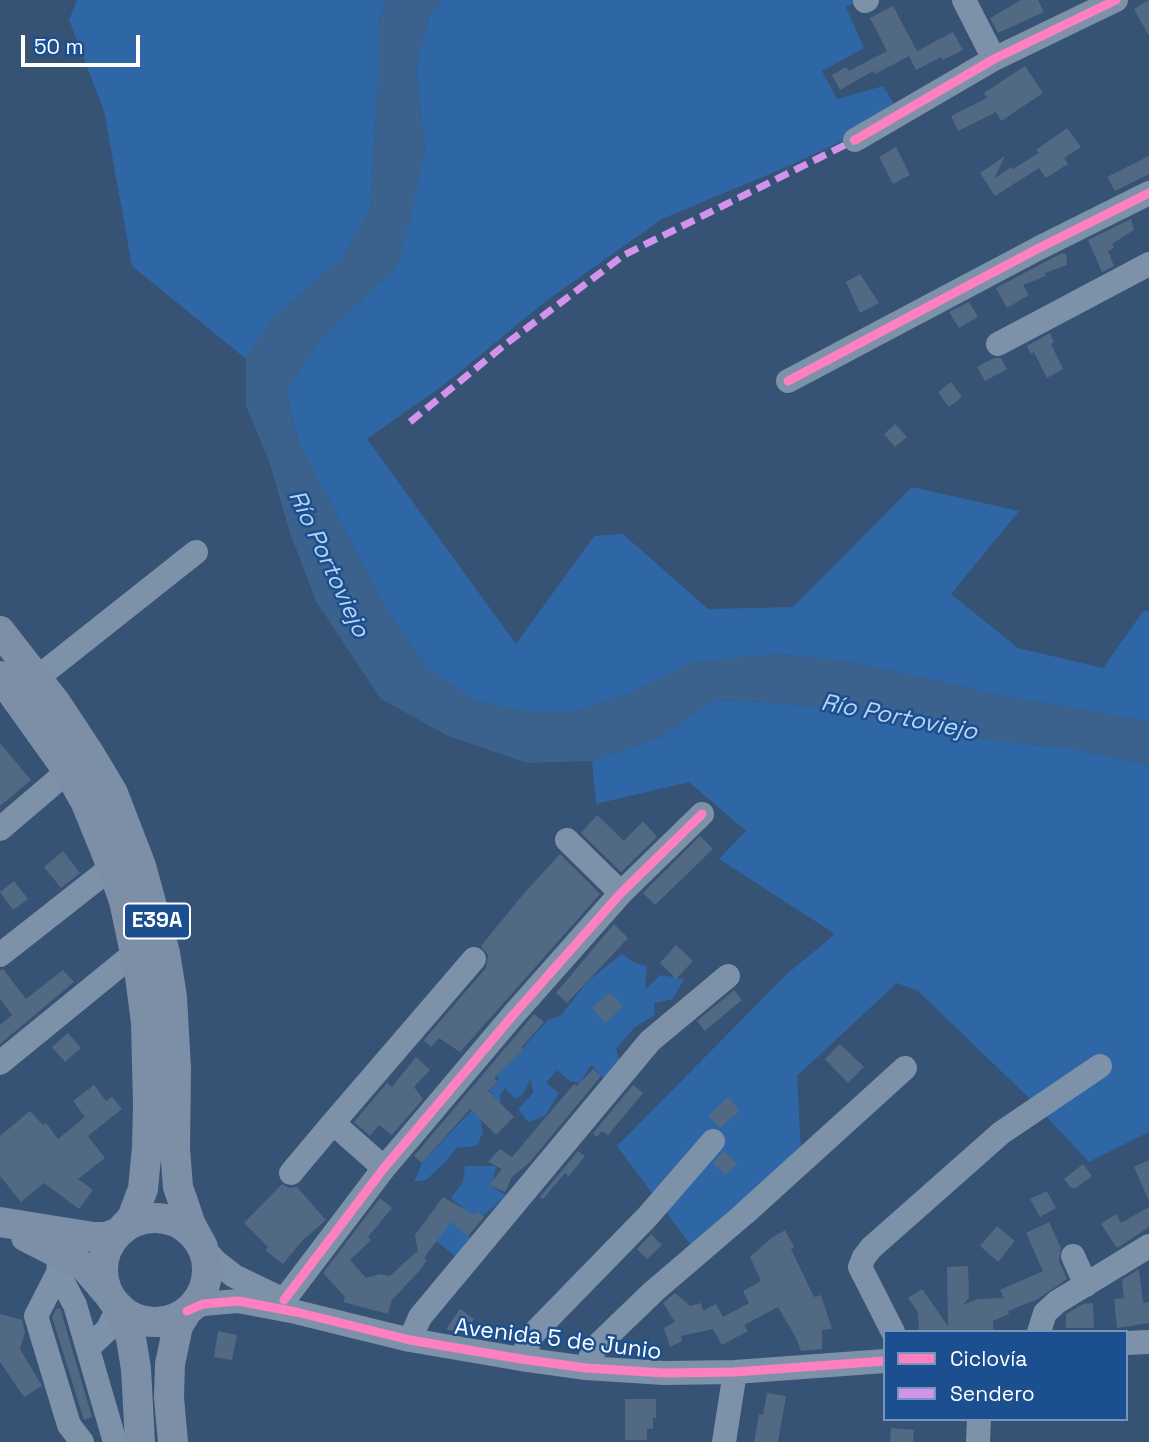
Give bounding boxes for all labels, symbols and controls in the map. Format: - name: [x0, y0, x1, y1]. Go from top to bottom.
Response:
- scale bar: [24, 21, 144, 65]
- text: 50 m: [34, 33, 84, 60]
- water label: Río Portoviejo: [281, 486, 375, 642]
- water label: Río Portoviejo: [818, 689, 980, 747]
- road number: E39A: [124, 904, 190, 939]
- street label: Avenida 5 de Junio: [453, 1314, 663, 1366]
- legend: [883, 1330, 1128, 1421]
- text: Ciclovía: [950, 1345, 1027, 1372]
- text: Sendero: [950, 1380, 1035, 1407]

